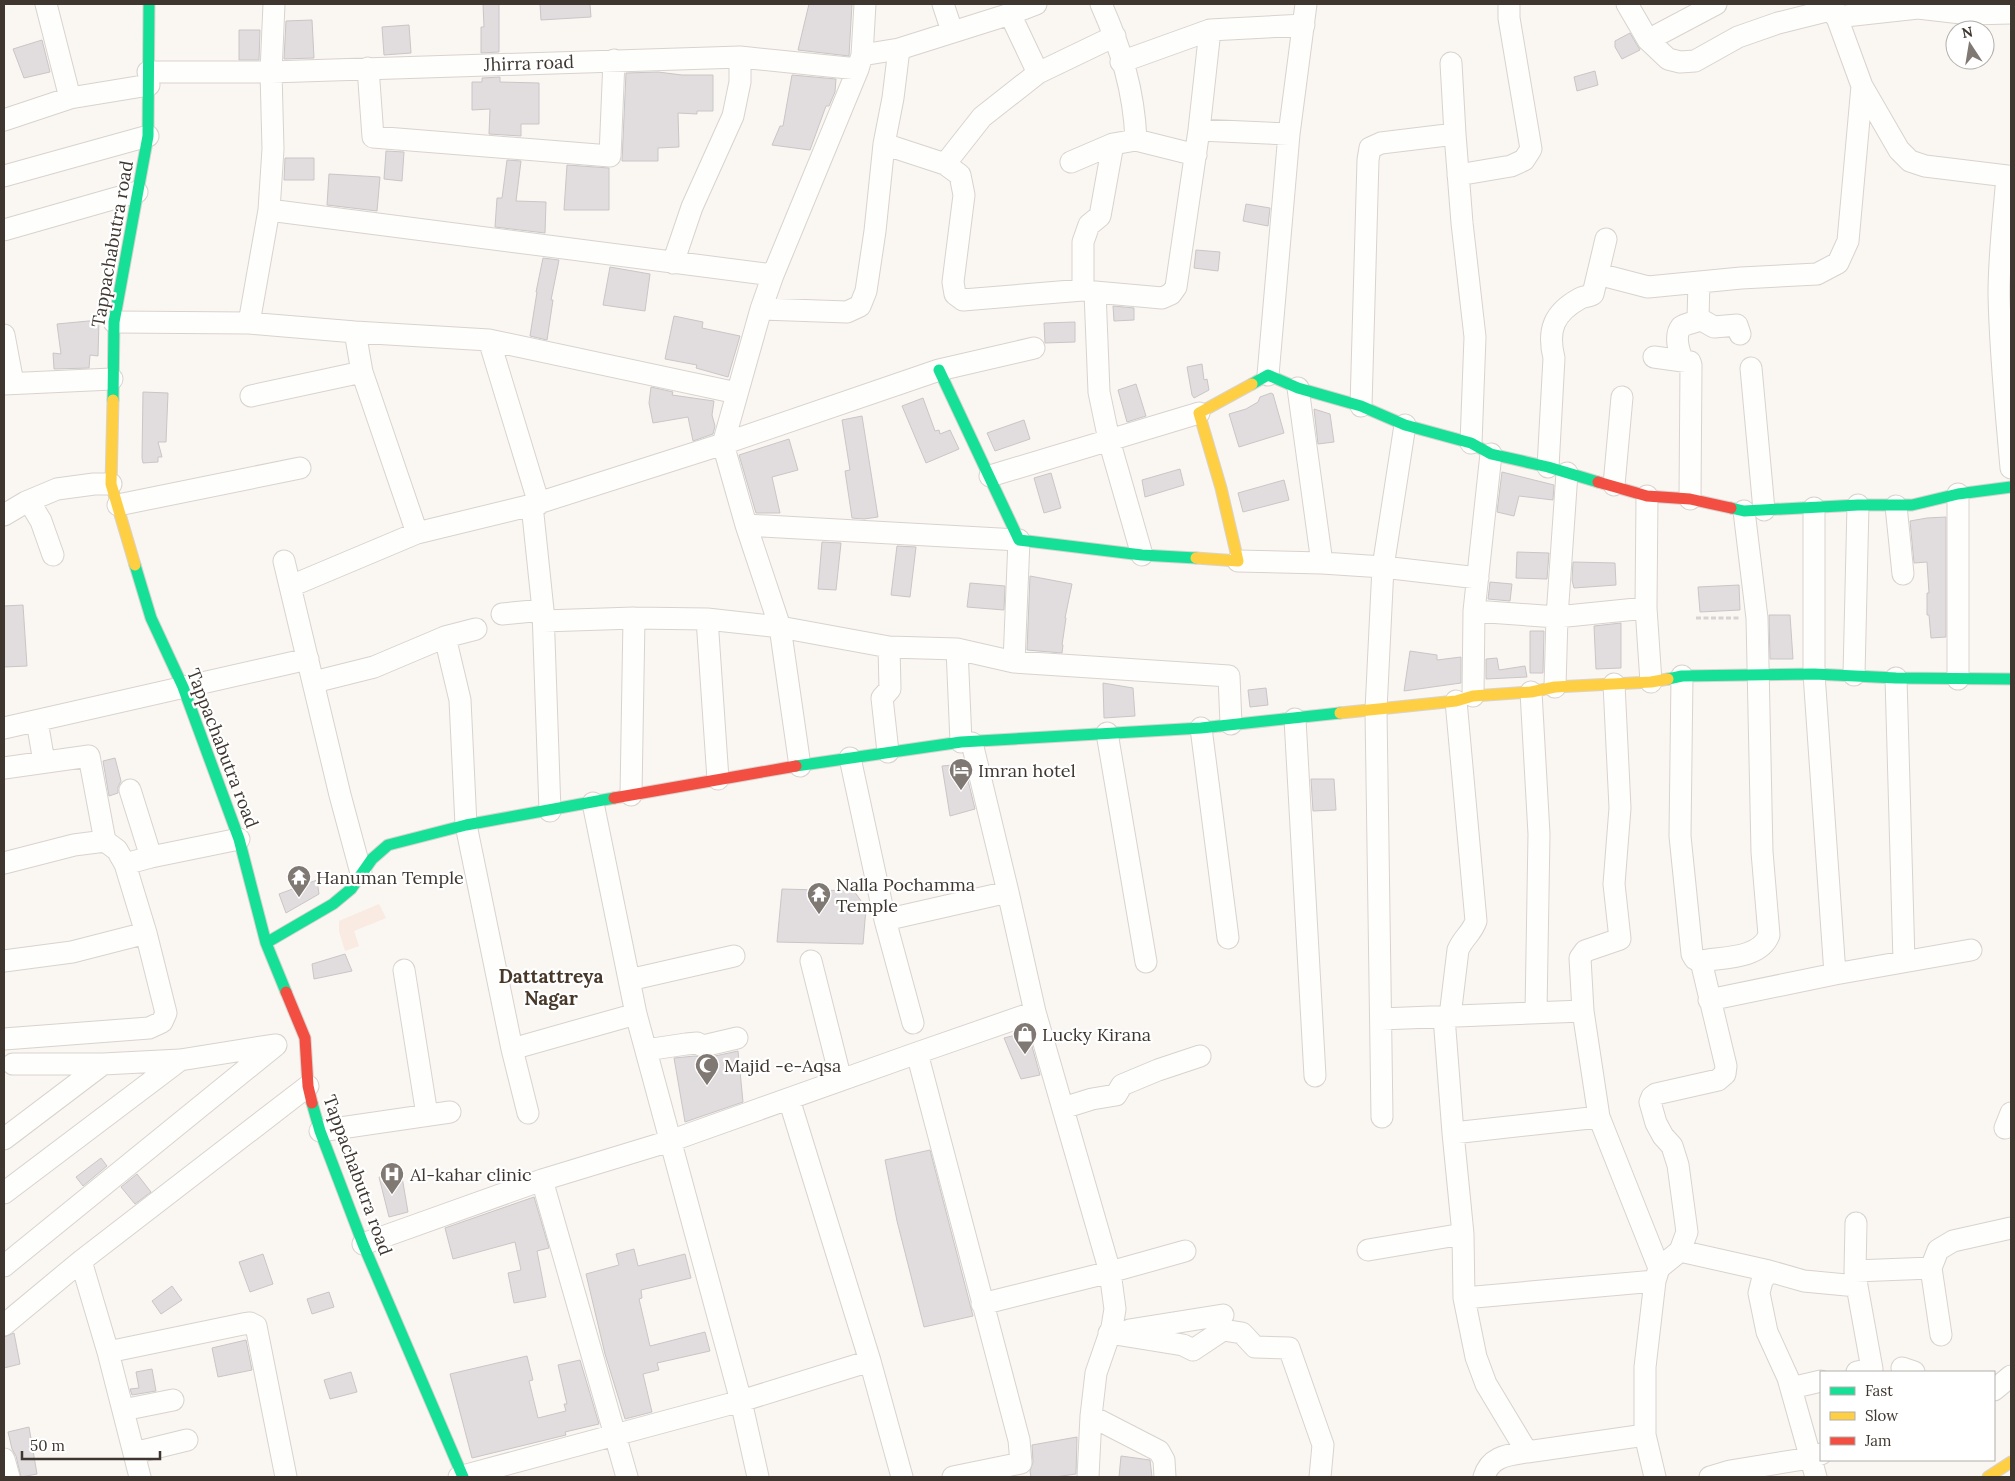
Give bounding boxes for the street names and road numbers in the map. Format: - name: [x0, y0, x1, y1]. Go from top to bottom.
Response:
- street label: Jhirra road: [482, 50, 575, 76]
- street label: Tappachabutra road: [86, 159, 138, 329]
- street label: Tappachabutra road: [182, 665, 264, 831]
- street label: Tappachabutra road: [318, 1092, 398, 1259]

